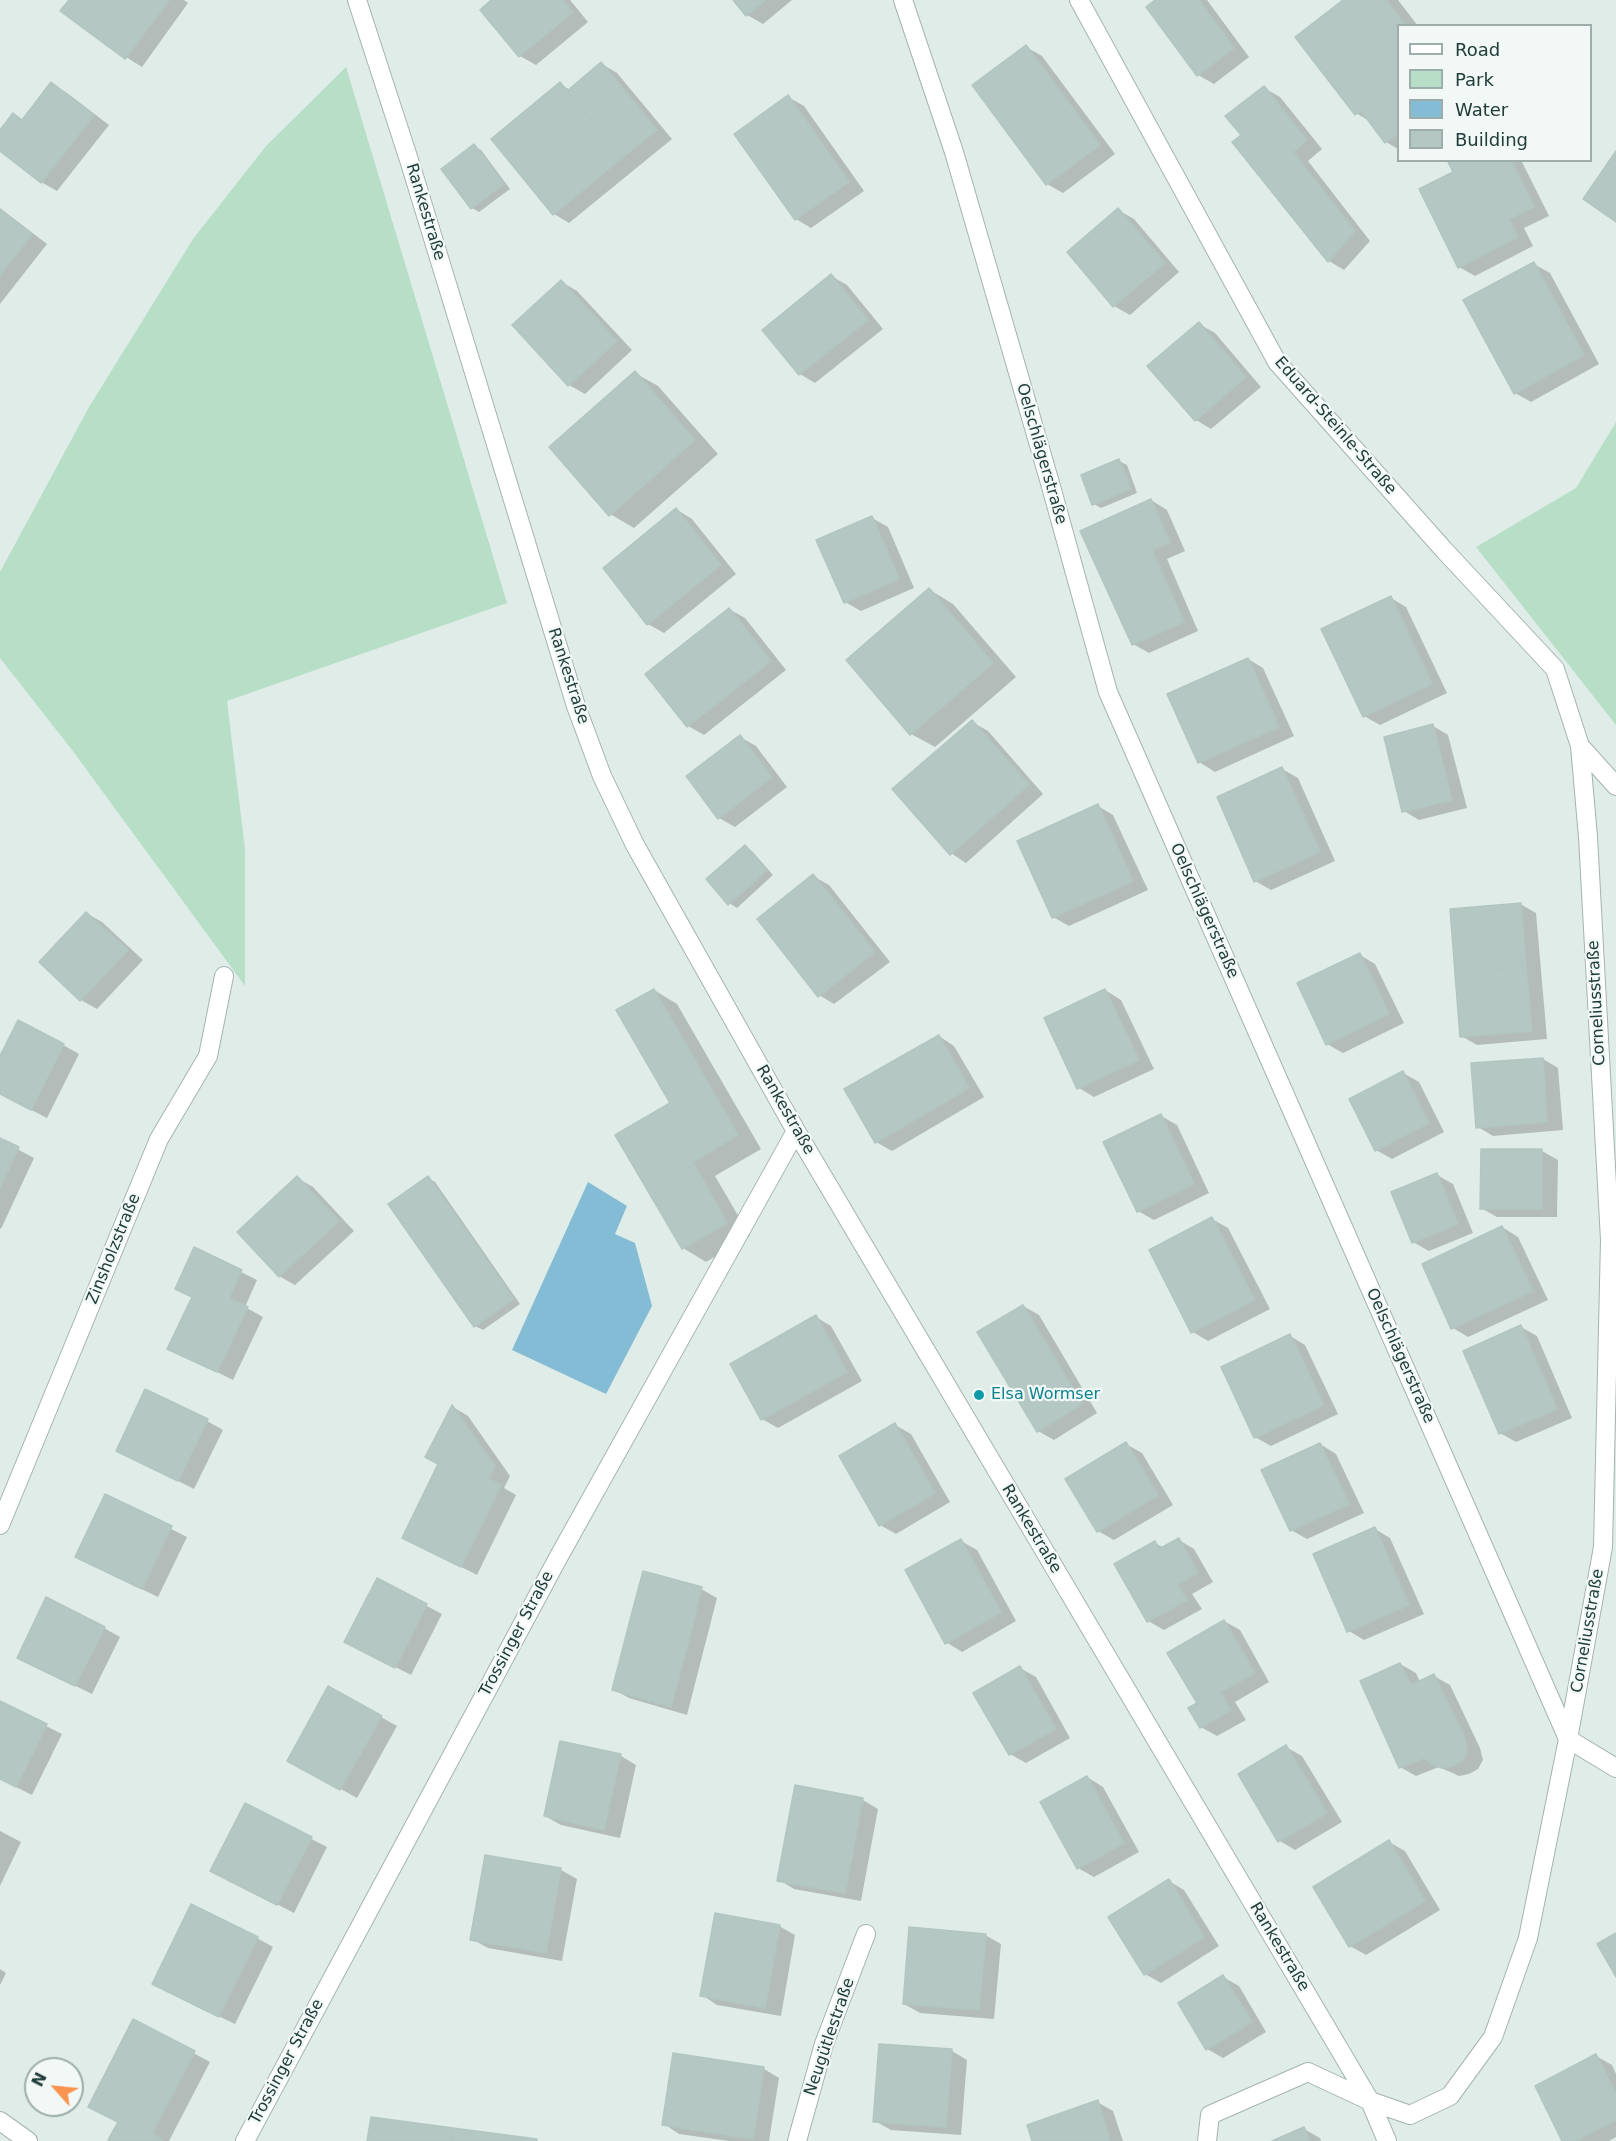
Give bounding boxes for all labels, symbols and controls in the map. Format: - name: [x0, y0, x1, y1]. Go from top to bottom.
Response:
- legend: [1397, 24, 1592, 162]
- text: Road: [1455, 39, 1500, 60]
- text: Park: [1455, 69, 1494, 90]
- text: Water: [1455, 99, 1508, 120]
- text: Building: [1455, 129, 1528, 150]
- street label: Rankestraße: [401, 161, 449, 263]
- street label: Eduard-Steinle-Straße: [1270, 353, 1400, 499]
- street label: Oelschlägerstraße: [1012, 381, 1070, 527]
- street label: Rankestraße: [543, 625, 593, 727]
- street label: Oelschlägerstraße: [1166, 840, 1242, 982]
- street label: Corneliusstraße: [1584, 940, 1610, 1066]
- street label: Rankestraße: [752, 1062, 818, 1158]
- street label: Zinsholzstraße: [83, 1191, 145, 1307]
- street label: Oelschlägerstraße: [1362, 1285, 1438, 1427]
- place label: Elsa Wormser: [991, 1385, 1100, 1405]
- marker: Elsa Wormser: [972, 1388, 986, 1402]
- street label: Rankestraße: [997, 1481, 1065, 1577]
- street label: Trossinger Straße: [476, 1568, 558, 1700]
- street label: Corneliusstraße: [1568, 1568, 1608, 1694]
- street label: Rankestraße: [1245, 1899, 1313, 1995]
- street label: Neugütlestraße: [801, 1975, 859, 2099]
- street label: Trossinger Straße: [246, 1996, 328, 2128]
- north arrow: [24, 2057, 84, 2117]
- text: N: [28, 2069, 51, 2090]

